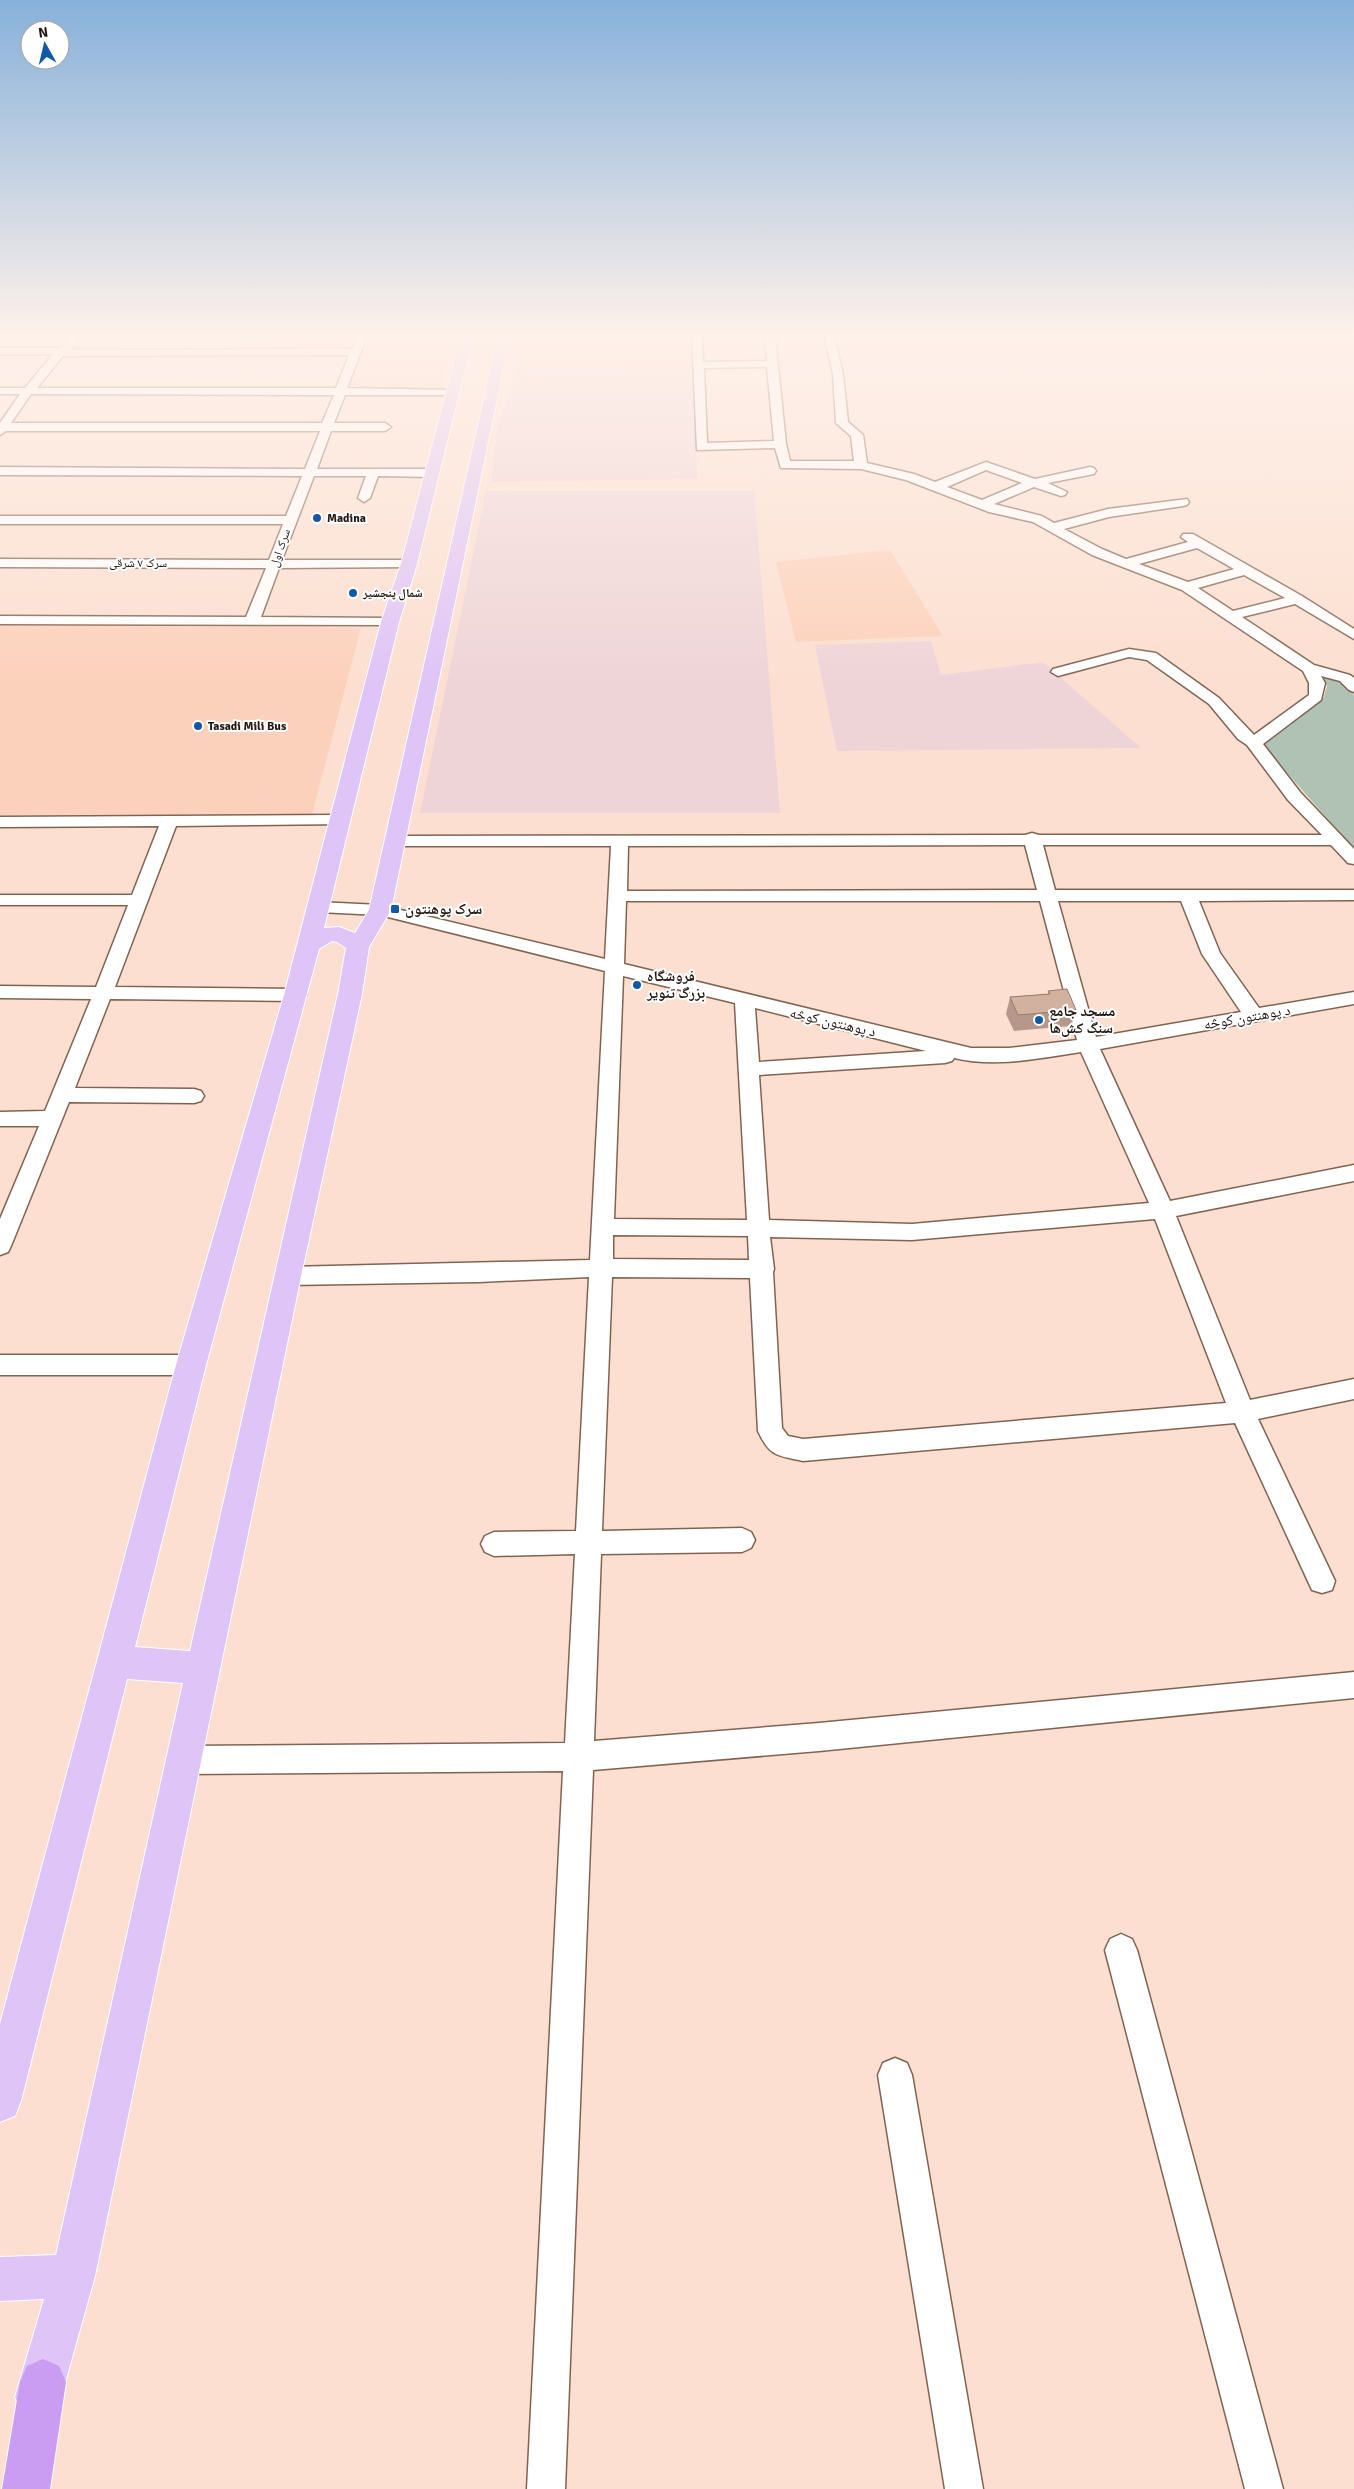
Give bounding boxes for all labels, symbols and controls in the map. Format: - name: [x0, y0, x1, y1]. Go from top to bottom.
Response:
- north arrow: [20, 20, 70, 70]
- text: N: [37, 24, 49, 42]
- place label: Madina: [327, 511, 366, 526]
- marker: Madina: [311, 512, 323, 524]
- street label: سرک‌ اول: [267, 527, 294, 569]
- street label: سرک ۷ شرقی: [109, 556, 167, 571]
- place label: شمال پنجشیر: [362, 586, 423, 601]
- marker: شمال پنجشیر: [347, 587, 359, 599]
- place label: Tasadi Mili Bus: [208, 719, 287, 734]
- marker: Tasadi Mili Bus: [192, 720, 204, 732]
- place label: سرک پوهنتون: [405, 900, 482, 918]
- marker: سرک پوهنتون: [389, 903, 401, 915]
- place label: فروشگاه بزرگ تنویر: [646, 967, 705, 1002]
- marker: فروشگاه بزرگ تنویر: [631, 979, 643, 991]
- street label: د پوهنتون کوڅه: [1202, 1001, 1292, 1034]
- place label: مسجد جامع سنگ کش‌ها: [1049, 1002, 1115, 1037]
- street label: د پوهنتون کوڅه: [788, 1003, 878, 1042]
- marker: مسجد جامع سنگ کش‌ها: [1033, 1014, 1045, 1026]

